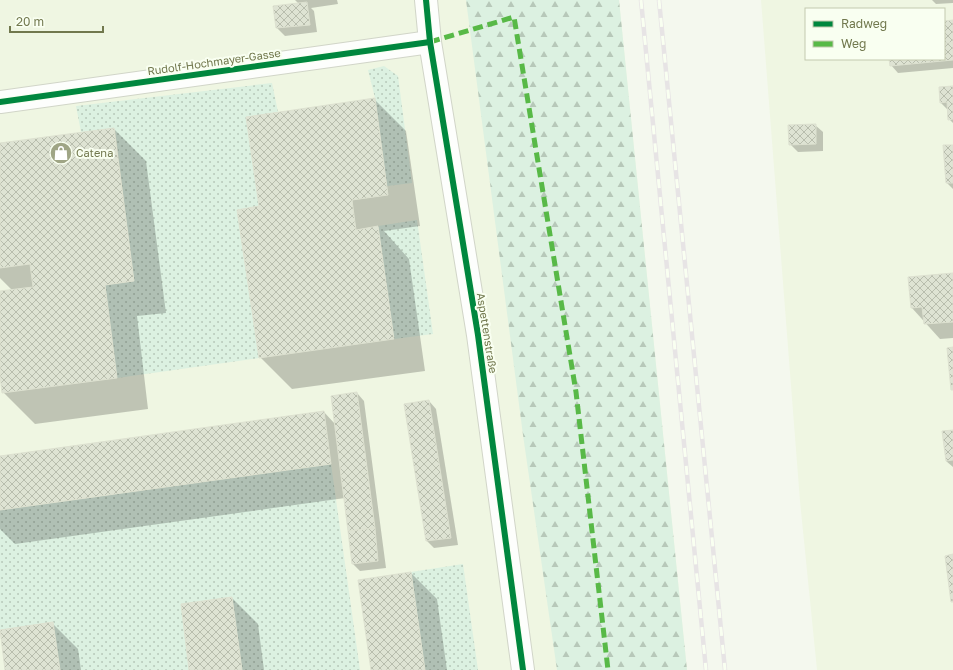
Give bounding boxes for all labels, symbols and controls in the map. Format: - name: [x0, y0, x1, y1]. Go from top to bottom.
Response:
- scale bar: [10, 8, 103, 34]
- legend: [805, 8, 945, 60]
- text: 20 m: [16, 14, 44, 29]
- text: Radweg: [841, 16, 887, 31]
- text: Weg: [841, 36, 866, 51]
- street label: Rudolf-Hochmayer-Gasse: [147, 46, 281, 77]
- shop icon: Catena: [48, 140, 74, 166]
- place label: Catena: [76, 146, 113, 159]
- street label: Aspettenstraße: [475, 292, 500, 374]

